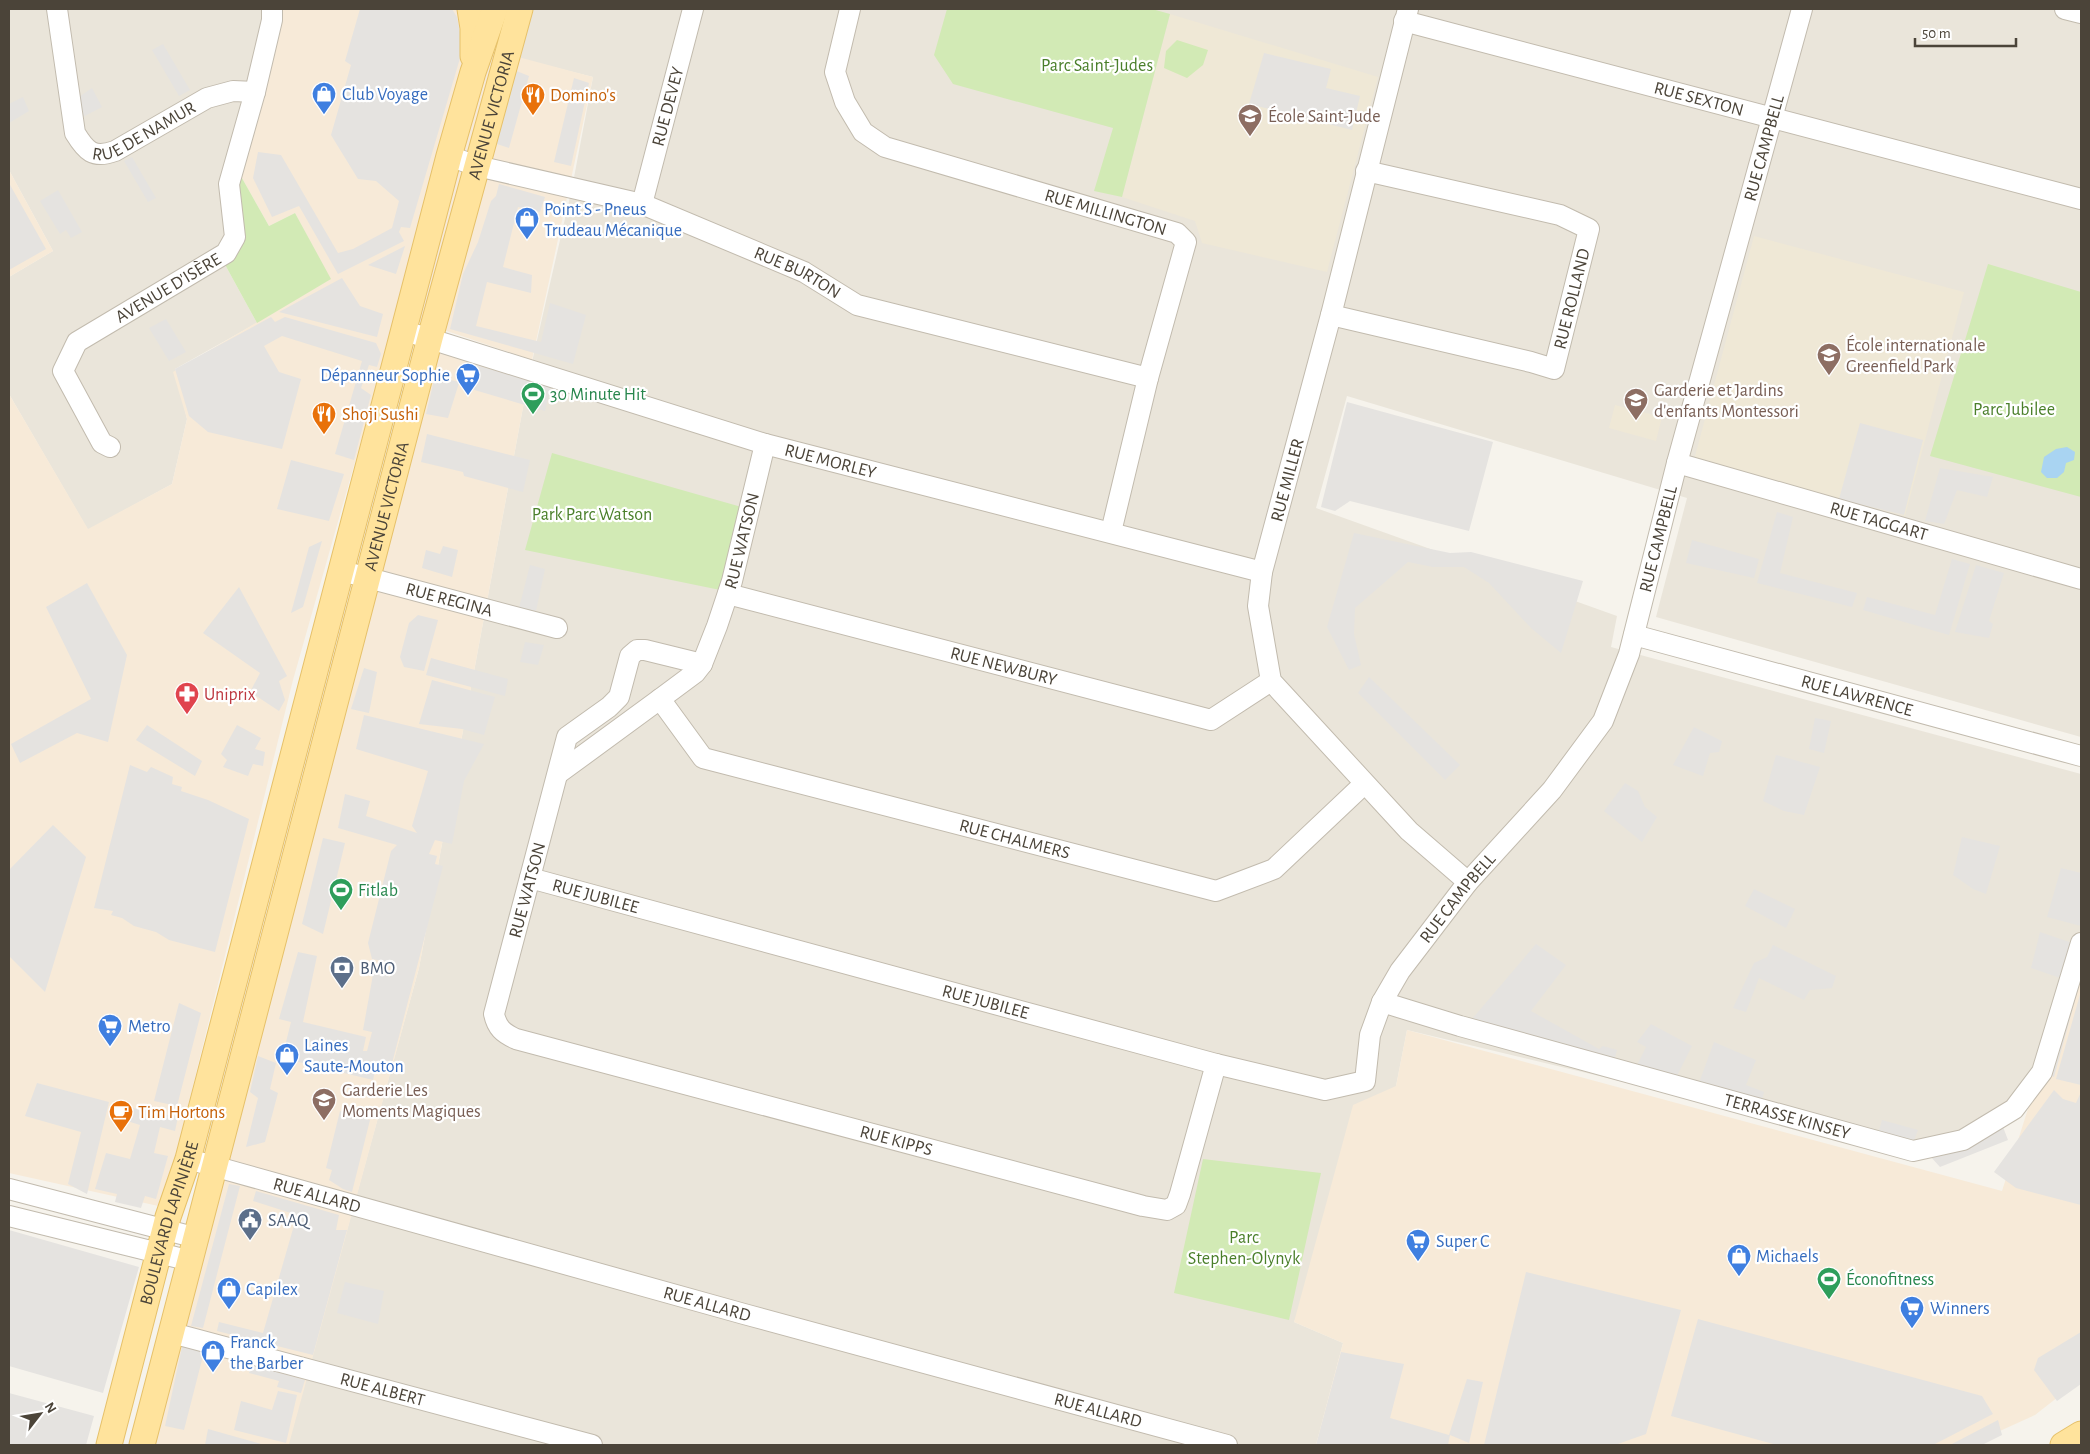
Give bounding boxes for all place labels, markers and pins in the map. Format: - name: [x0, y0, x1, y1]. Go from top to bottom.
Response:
- shop icon: Club Voyage: [311, 81, 337, 115]
- restaurant icon: Domino's: [520, 82, 546, 116]
- place label: Club Voyage: [342, 86, 428, 104]
- place label: Domino's: [550, 87, 616, 105]
- school or university icon: École Saint-Jude: [1237, 103, 1263, 137]
- place label: École Saint-Jude: [1268, 105, 1380, 126]
- place label: Point S - Pneus Trudeau Mécanique: [544, 201, 682, 240]
- shop icon: Point S - Pneus Trudeau Mécanique: [514, 206, 540, 240]
- place label: École internationale Greenfield Park: [1846, 334, 1986, 376]
- school or university icon: École internationale Greenfield Park: [1816, 342, 1842, 376]
- supermarket icon: Dépanneur Sophie: [455, 362, 481, 396]
- place label: Dépanneur Sophie: [320, 367, 450, 385]
- sports icon: 30 Minute Hit: [520, 381, 546, 415]
- place label: Garderie et Jardins d'enfants Montessori: [1654, 382, 1799, 421]
- place label: 30 Minute Hit: [550, 386, 646, 404]
- school or university icon: Garderie et Jardins d'enfants Montessori: [1623, 387, 1649, 421]
- restaurant icon: Shoji Sushi: [311, 401, 337, 435]
- place label: Shoji Sushi: [342, 406, 419, 424]
- pharmacy icon: Uniprix: [174, 681, 200, 715]
- place label: Uniprix: [204, 686, 256, 704]
- sports icon: Fitlab: [328, 877, 354, 911]
- place label: Fitlab: [358, 882, 398, 900]
- bank icon: BMO: [329, 955, 355, 989]
- place label: BMO: [360, 960, 395, 978]
- supermarket icon: Metro: [97, 1013, 123, 1047]
- place label: Metro: [128, 1018, 171, 1036]
- place label: Laines Saute-Mouton: [304, 1037, 404, 1076]
- shop icon: Laines Saute-Mouton: [274, 1042, 300, 1076]
- place label: Garderie Les Moments Magiques: [342, 1082, 481, 1121]
- school or university icon: Garderie Les Moments Magiques: [311, 1087, 337, 1121]
- cafe icon: Tim Hortons: [108, 1099, 134, 1133]
- place label: Tim Hortons: [138, 1104, 225, 1122]
- public building icon: SAAQ: [237, 1207, 263, 1241]
- place label: SAAQ: [268, 1212, 311, 1230]
- supermarket icon: Super C: [1405, 1228, 1431, 1262]
- place label: Super C: [1436, 1233, 1489, 1251]
- shop icon: Michaels: [1726, 1243, 1752, 1277]
- place label: Michaels: [1756, 1248, 1819, 1266]
- sports icon: Éconofitness: [1816, 1266, 1842, 1300]
- place label: Éconofitness: [1846, 1268, 1934, 1289]
- shop icon: Capilex: [216, 1276, 242, 1310]
- place label: Capilex: [246, 1281, 298, 1299]
- supermarket icon: Winners: [1899, 1295, 1925, 1329]
- place label: Winners: [1930, 1300, 1990, 1318]
- place label: Franck the Barber: [230, 1334, 304, 1373]
- shop icon: Franck the Barber: [200, 1339, 226, 1373]

